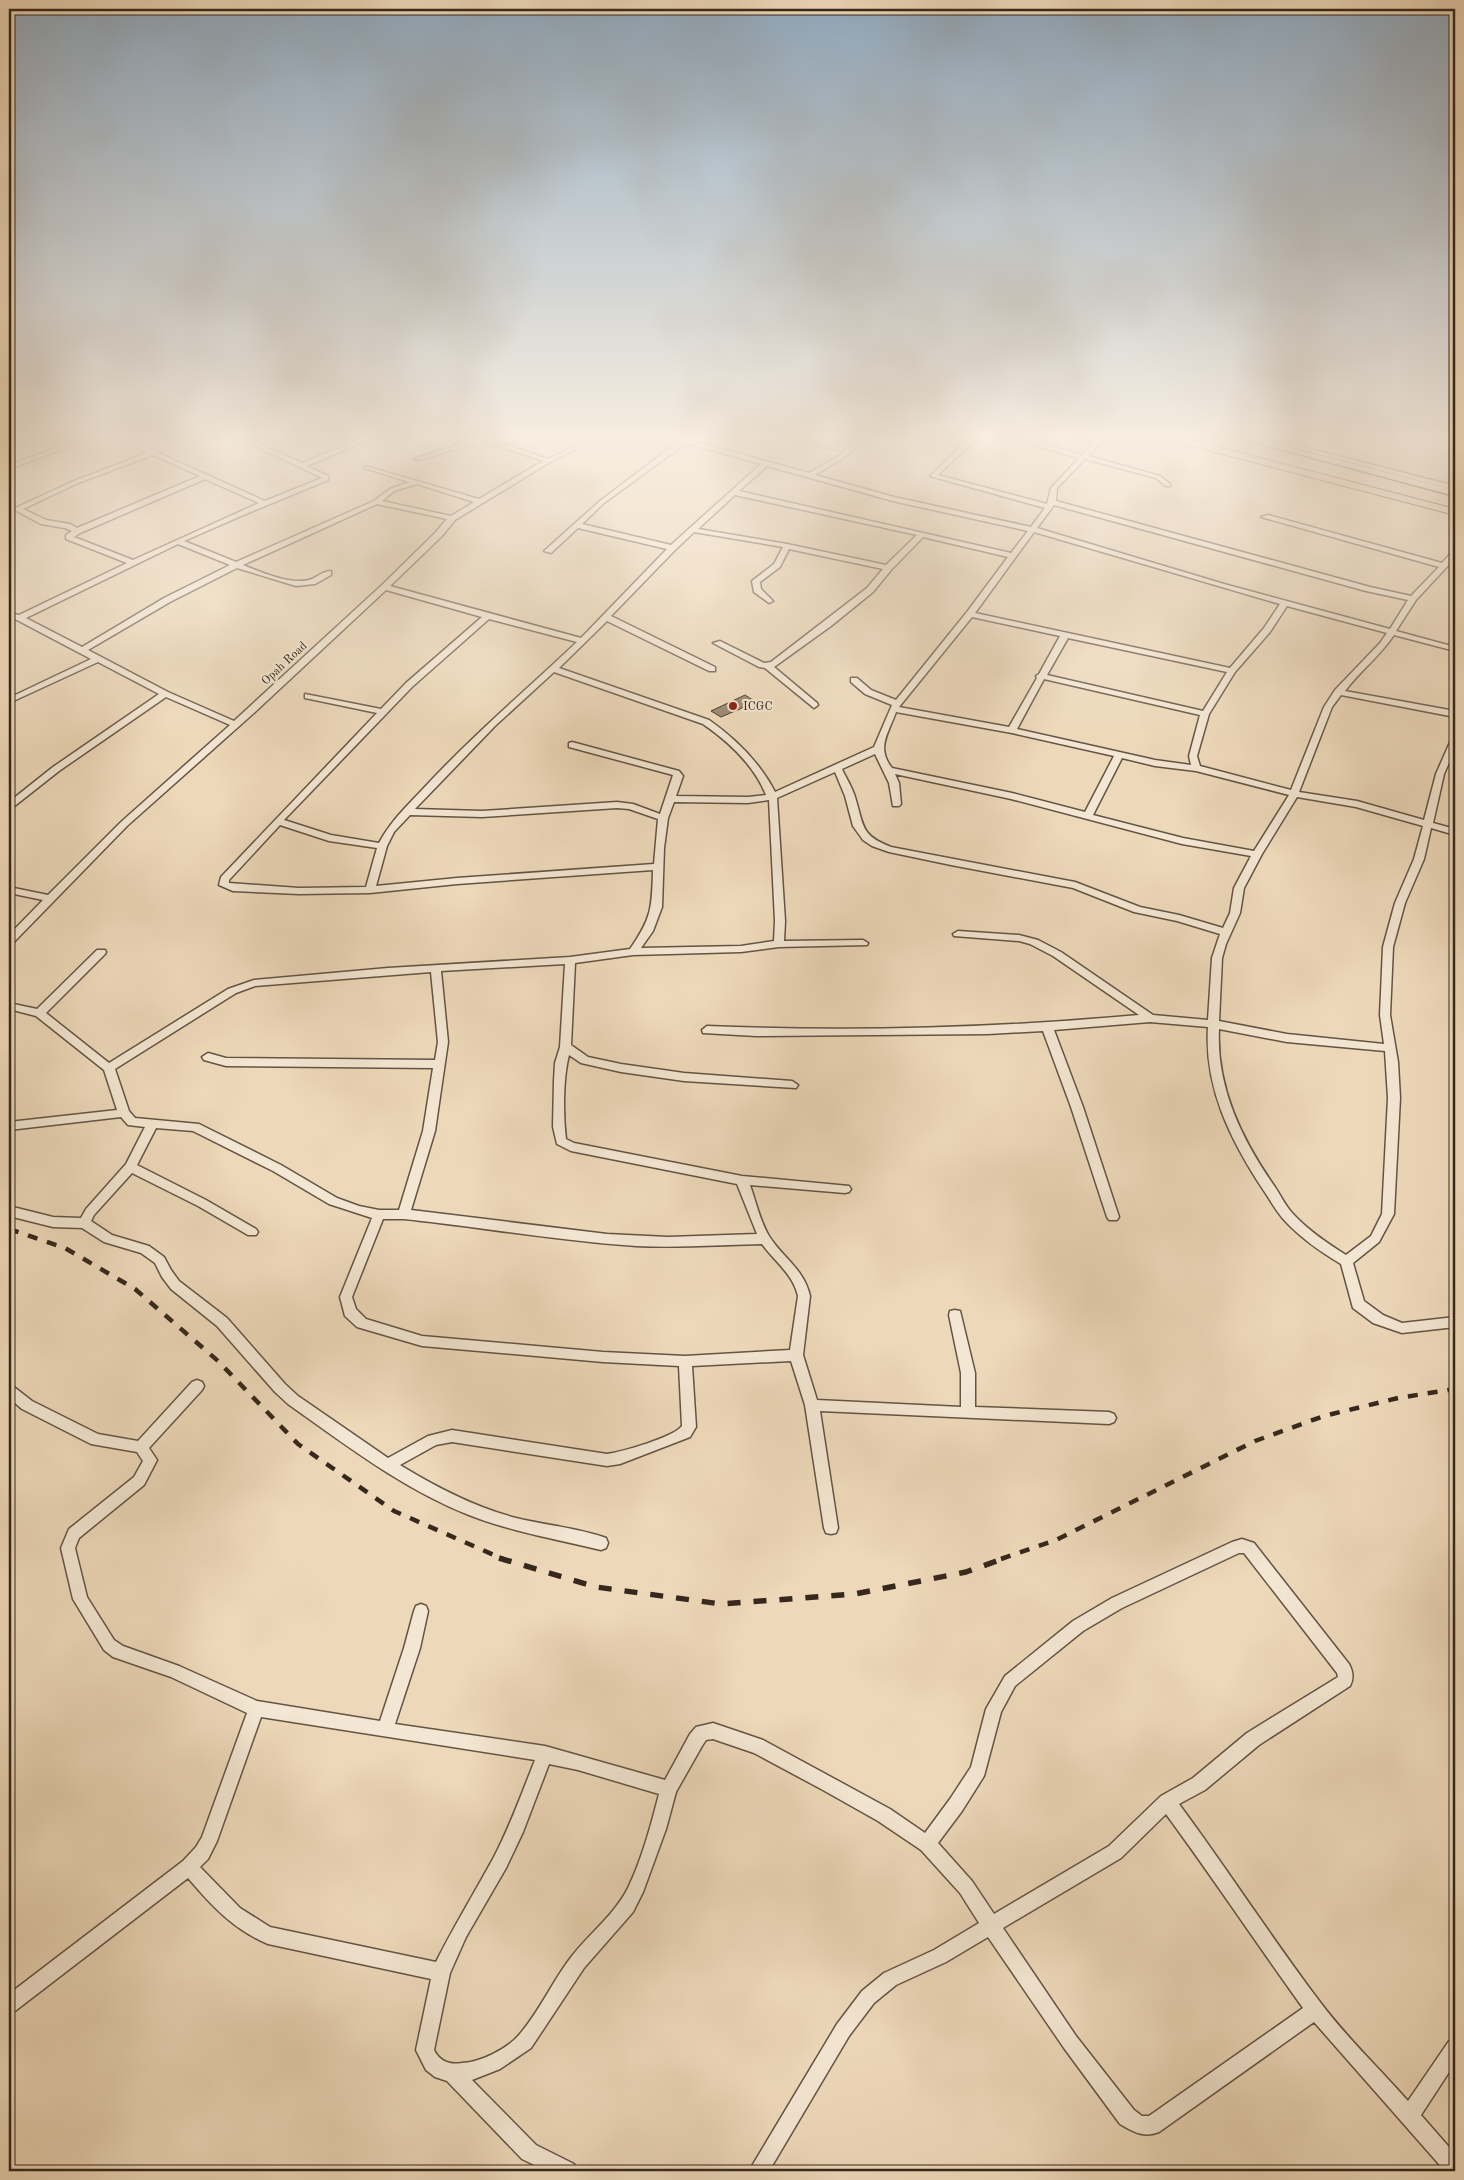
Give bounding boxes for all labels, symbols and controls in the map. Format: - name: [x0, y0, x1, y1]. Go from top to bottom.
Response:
- street label: Opah Road: [260, 640, 310, 688]
- marker: ICGC: [727, 700, 739, 712]
- place label: ICGC: [743, 701, 772, 713]

